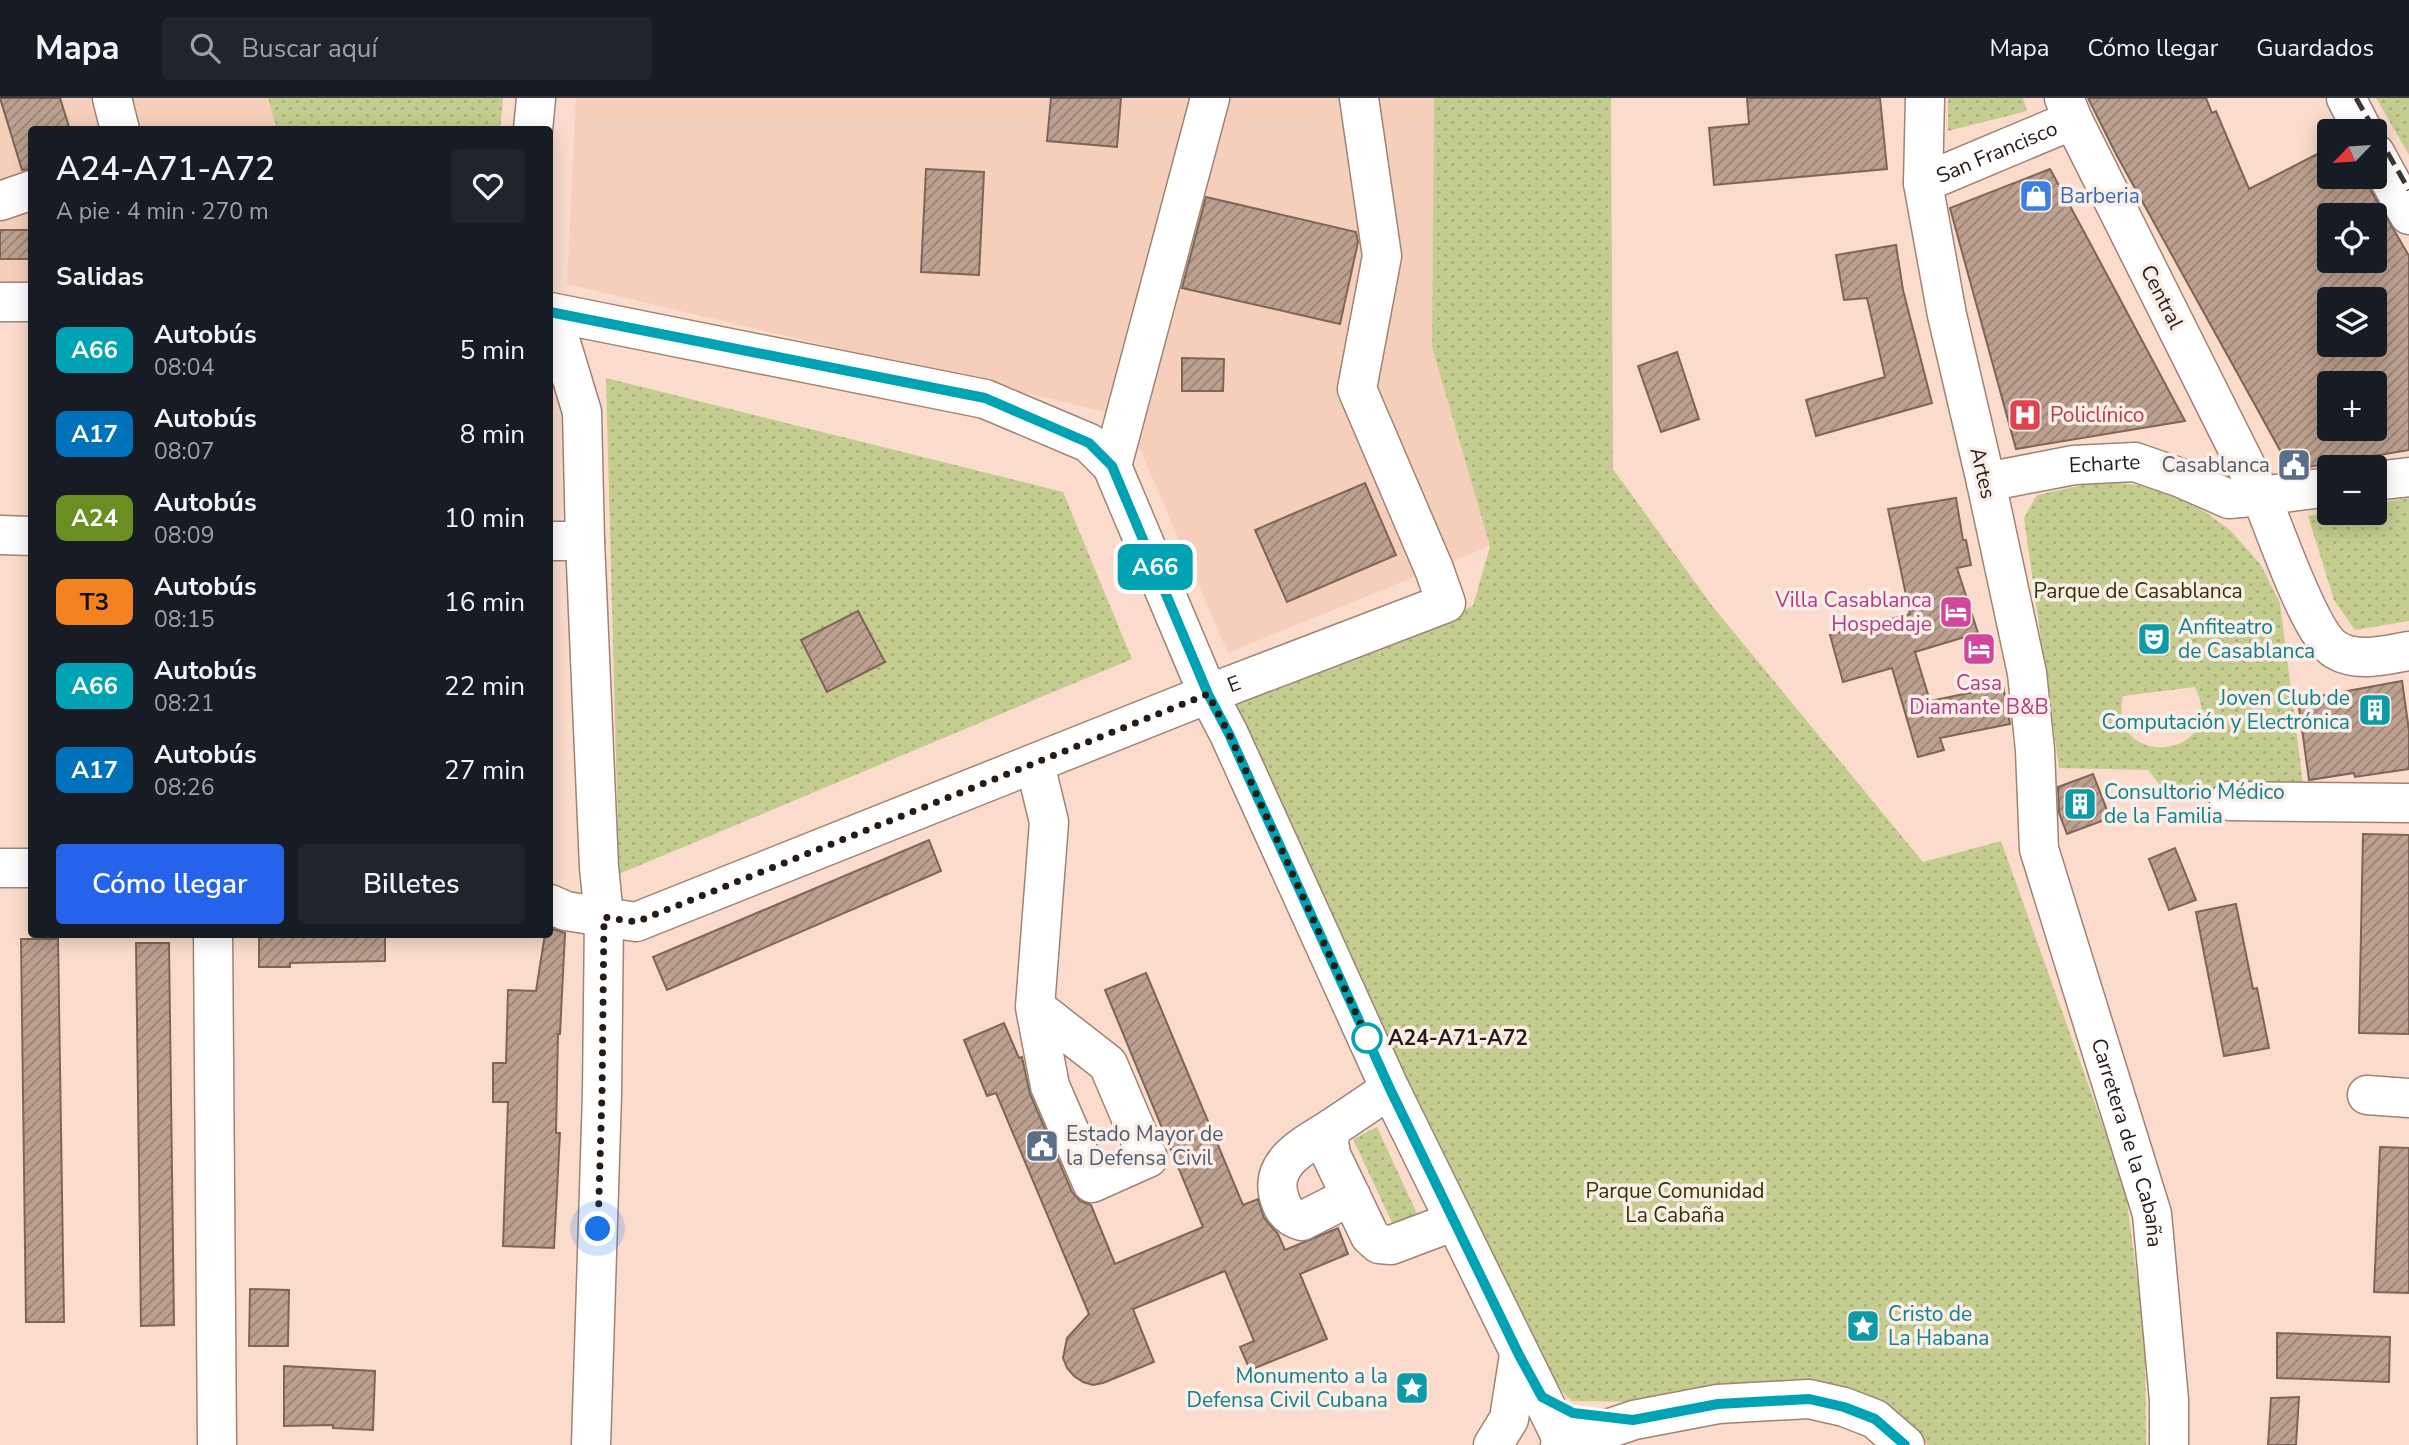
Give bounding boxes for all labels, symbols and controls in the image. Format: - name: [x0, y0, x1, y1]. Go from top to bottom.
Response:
- search box: [162, 17, 652, 80]
- text: Mapa: [35, 26, 120, 71]
- icon: search: [186, 29, 224, 67]
- text: Buscar aquí: [242, 31, 377, 66]
- text: Mapa: [1989, 32, 2049, 64]
- text: Cómo llegar: [2087, 32, 2218, 64]
- text: Guardados: [2256, 32, 2374, 64]
- street label: San Francisco: [1932, 114, 2062, 190]
- north arrow: [2317, 119, 2387, 189]
- map controls: [2317, 119, 2387, 525]
- text: A24-A71-A72: [56, 147, 275, 192]
- button: heart: [451, 149, 525, 223]
- shop icon: Barberia: [2017, 177, 2055, 215]
- place label: Barberia: [2060, 182, 2140, 210]
- text: A pie · 4 min · 270 m: [56, 196, 269, 227]
- button: locate: [2317, 203, 2387, 273]
- text: Salidas: [56, 259, 144, 294]
- street label: Central: [2134, 260, 2190, 335]
- button: layers: [2317, 287, 2387, 357]
- text: Autobús: [154, 317, 257, 352]
- text: 5 min: [460, 333, 525, 368]
- text: A66: [71, 334, 118, 366]
- text: 08:04: [154, 352, 214, 383]
- button: +: [2317, 371, 2387, 441]
- hospital icon: Policlínico: [2006, 396, 2044, 434]
- text: Autobús: [154, 401, 257, 436]
- place label: Policlínico: [2050, 401, 2144, 429]
- text: 8 min: [460, 417, 525, 452]
- text: A17: [71, 418, 118, 450]
- text: 08:07: [154, 436, 214, 467]
- street label: Artes: [1964, 445, 2002, 501]
- public building icon: Casablanca: [2275, 446, 2313, 484]
- street label: Echarte: [2068, 448, 2141, 479]
- place label: Casablanca: [2162, 451, 2270, 479]
- button: −: [2317, 455, 2387, 525]
- text: Autobús: [154, 485, 257, 520]
- text: 10 min: [444, 501, 525, 536]
- text: A24: [71, 502, 118, 534]
- text: 08:09: [154, 520, 214, 551]
- line badge: A66: [1115, 544, 1195, 590]
- text: A66: [1132, 551, 1178, 583]
- text: Autobús: [154, 569, 257, 604]
- park label: Parque de Casablanca: [2033, 577, 2243, 605]
- text: 16 min: [444, 585, 525, 620]
- text: T3: [80, 586, 109, 618]
- place label: Villa Casablanca Hospedaje: [1774, 586, 1932, 638]
- hotel icon: Villa Casablanca Hospedaje: [1937, 593, 1975, 631]
- text: 08:15: [154, 604, 214, 635]
- place label: Anfiteatro de Casablanca: [2178, 613, 2315, 665]
- theatre icon: Anfiteatro de Casablanca: [2135, 620, 2173, 658]
- hotel icon: Casa Diamante B&B: [1960, 630, 1998, 668]
- text: Autobús: [154, 653, 257, 688]
- text: 22 min: [444, 669, 525, 704]
- street label: E: [1223, 669, 1245, 699]
- place label: Casa Diamante B&B: [1909, 669, 2049, 721]
- text: A66: [71, 670, 118, 702]
- place label: Joven Club de Computación y Electrónica: [2101, 684, 2350, 736]
- text: 08:21: [154, 688, 214, 719]
- building icon: Joven Club de Computación y Electrónica: [2356, 691, 2394, 729]
- text: Autobús: [154, 737, 257, 772]
- text: 27 min: [444, 753, 525, 788]
- text: A17: [71, 754, 118, 786]
- text: 08:26: [154, 772, 214, 803]
- place label: Consultorio Médico de la Familia: [2104, 778, 2285, 830]
- building icon: Consultorio Médico de la Familia: [2061, 785, 2099, 823]
- button: Cómo llegar: [56, 844, 284, 924]
- button: Billetes: [298, 844, 525, 924]
- marker: A24-A71-A72: [1352, 1023, 1382, 1053]
- place label: A24-A71-A72: [1388, 1024, 1528, 1052]
- street label: Carretera de la Cabaña: [2084, 1035, 2169, 1248]
- place label: Estado Mayor de la Defensa Civil: [1066, 1120, 1224, 1172]
- public building icon: Estado Mayor de la Defensa Civil: [1023, 1127, 1061, 1165]
- park label: Parque Comunidad La Cabaña: [1585, 1177, 1765, 1229]
- your location: [580, 1211, 615, 1246]
- place label: Cristo de La Habana: [1888, 1300, 1989, 1352]
- place icon: Cristo de La Habana: [1844, 1307, 1882, 1345]
- place label: Monumento a la Defensa Civil Cubana: [1186, 1362, 1388, 1414]
- place icon: Monumento a la Defensa Civil Cubana: [1393, 1369, 1431, 1407]

